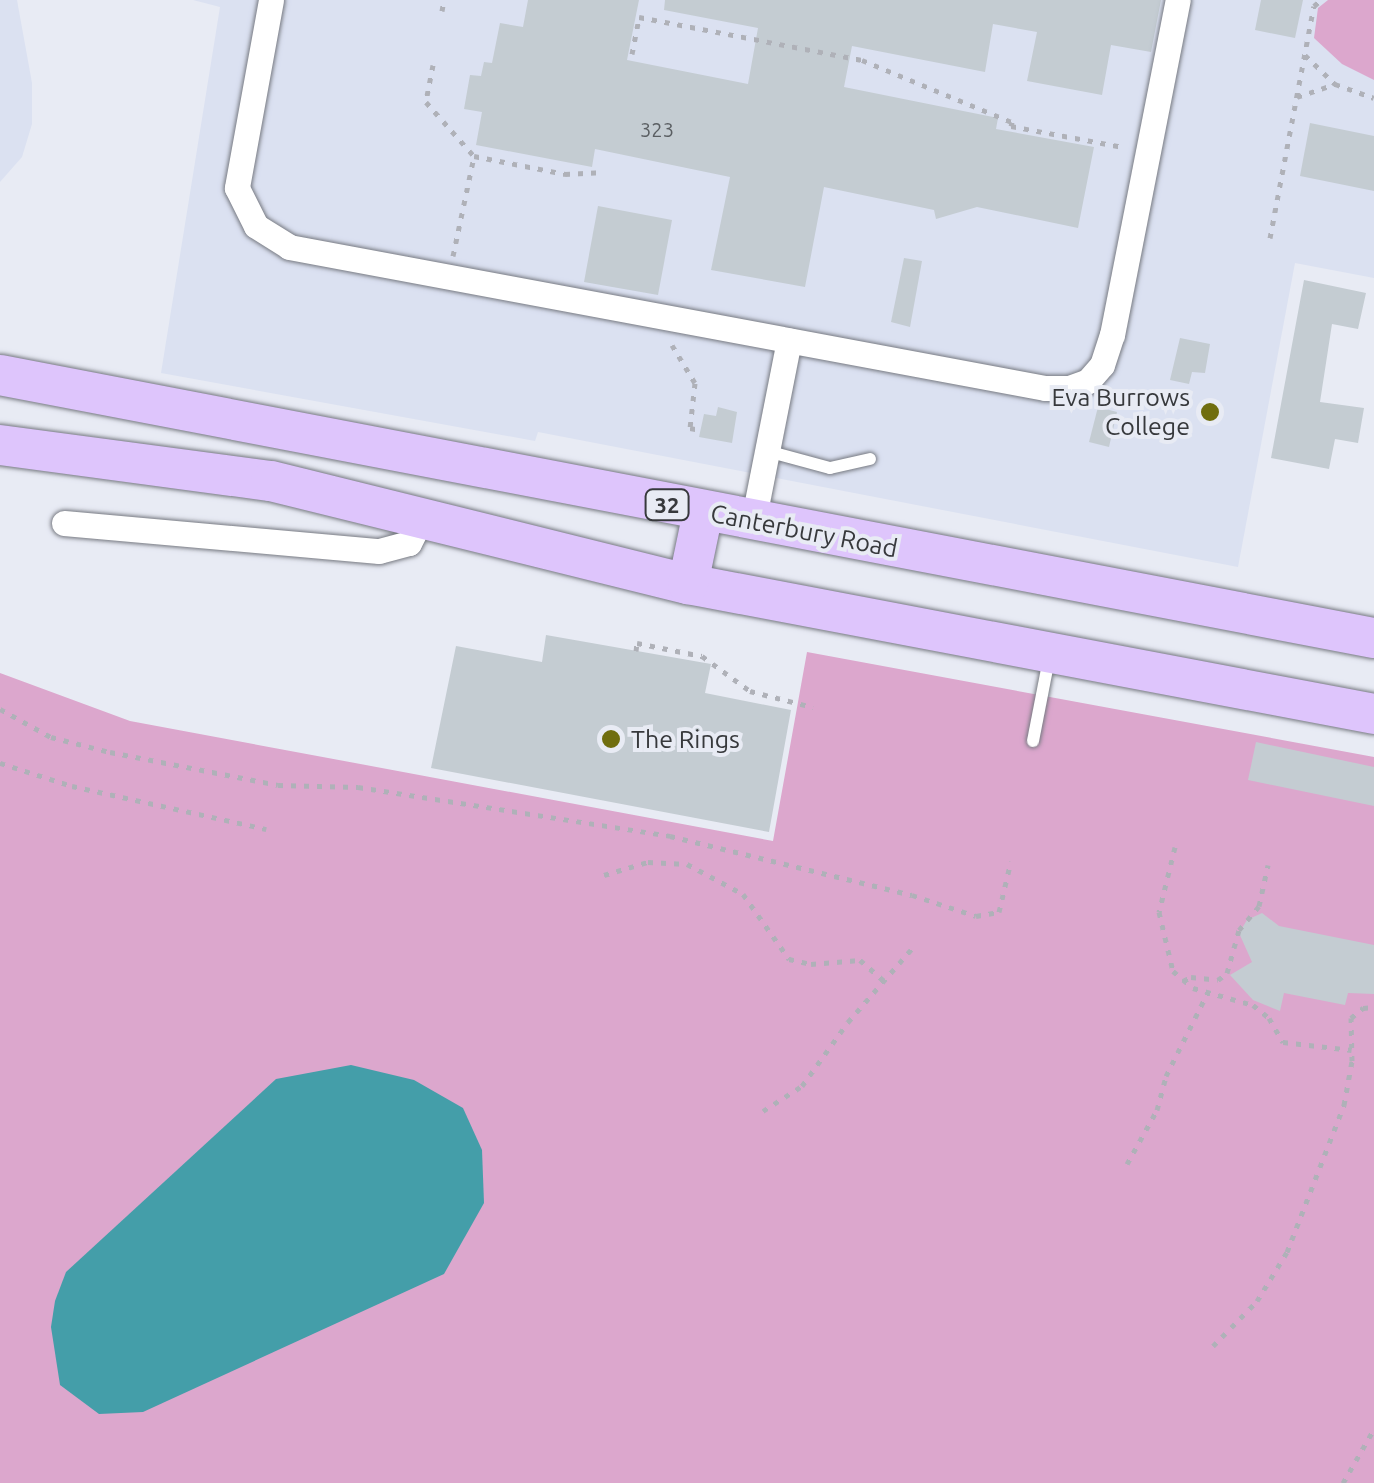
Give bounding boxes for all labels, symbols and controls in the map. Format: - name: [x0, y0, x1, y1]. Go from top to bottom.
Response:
- house number: 323: [640, 117, 674, 141]
- place label: Eva Burrows College: [1052, 383, 1190, 442]
- marker: Eva Burrows College: [1199, 401, 1221, 423]
- road number: 32: [644, 488, 690, 522]
- street label: Canterbury Road: [708, 498, 900, 564]
- place label: The Rings: [631, 724, 740, 754]
- marker: The Rings: [600, 728, 622, 750]

